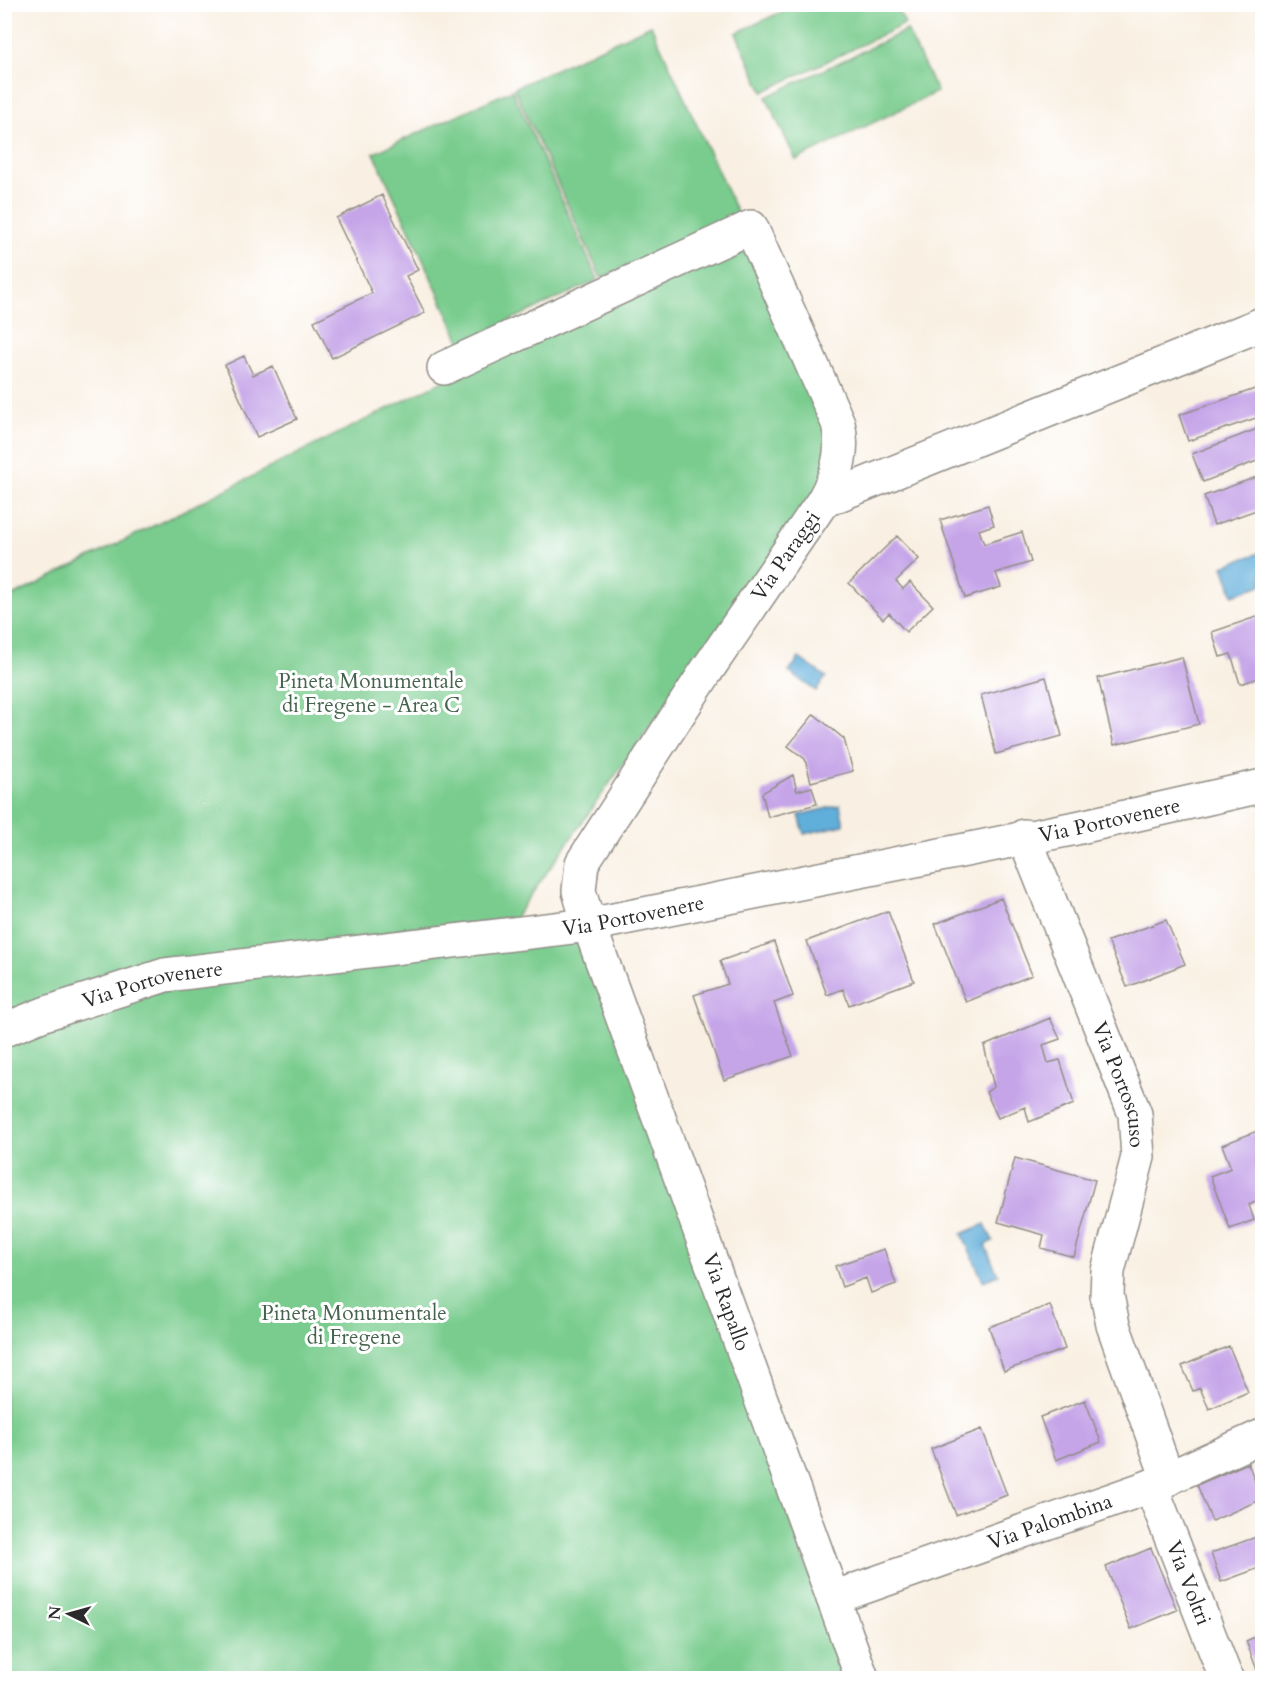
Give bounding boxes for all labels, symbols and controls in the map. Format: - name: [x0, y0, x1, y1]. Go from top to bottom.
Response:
- street label: Via Paraggi: [744, 505, 827, 607]
- park label: Pineta Monumentale di Fregene - Area C: [278, 667, 464, 720]
- street label: Via Portovenere: [1036, 790, 1183, 850]
- street label: Via Portovenere: [560, 888, 707, 943]
- street label: Via Portovenere: [78, 954, 224, 1015]
- street label: Via Portoscuso: [1085, 1017, 1152, 1149]
- street label: Via Rapallo: [695, 1249, 757, 1355]
- park label: Pineta Monumentale di Fregene: [261, 1299, 447, 1352]
- street label: Via Palombina: [984, 1486, 1116, 1557]
- street label: Via Voltri: [1159, 1536, 1218, 1629]
- north arrow: [39, 1584, 99, 1644]
- text: N: [43, 1605, 67, 1621]

